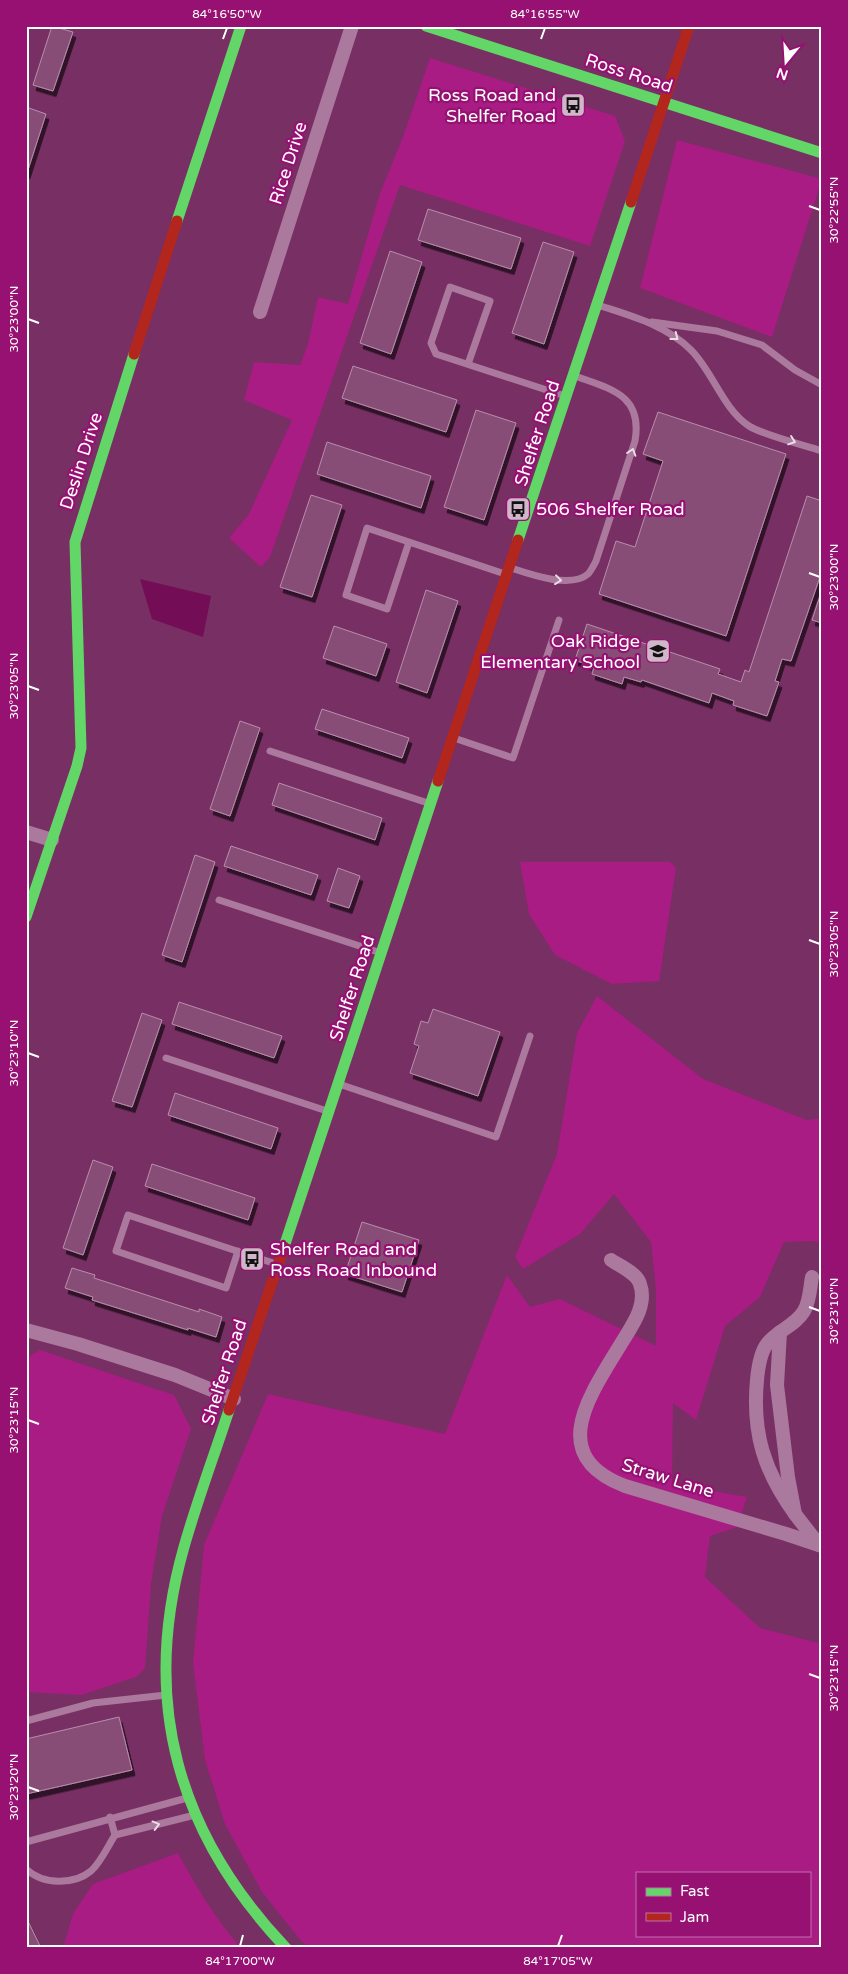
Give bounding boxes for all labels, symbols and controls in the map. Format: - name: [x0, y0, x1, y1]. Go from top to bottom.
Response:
- text: 84°16'50"W: [192, 7, 262, 21]
- text: 84°16'55"W: [510, 7, 580, 21]
- north arrow: [760, 38, 810, 88]
- street label: Ross Road: [582, 48, 676, 98]
- text: N: [774, 64, 790, 84]
- place label: Ross Road and Shelfer Road: [428, 84, 556, 127]
- bus stop icon: Ross Road and Shelfer Road: [560, 92, 586, 118]
- street label: Rice Drive: [264, 119, 312, 207]
- text: 30°22'55"N: [827, 177, 841, 244]
- text: 30°23'00"N: [7, 286, 21, 353]
- one-way arrow: [669, 332, 678, 340]
- street label: Shelfer Road: [510, 377, 564, 489]
- street label: Deslin Drive: [55, 410, 107, 512]
- one-way arrow: [788, 435, 796, 445]
- one-way arrow: [626, 448, 636, 456]
- bus stop icon: 506 Shelfer Road: [505, 496, 531, 522]
- place label: 506 Shelfer Road: [536, 498, 685, 520]
- text: 30°23'00"N: [827, 544, 841, 611]
- one-way arrow: [553, 574, 562, 584]
- place label: Oak Ridge Elementary School: [480, 630, 640, 673]
- school or university icon: Oak Ridge Elementary School: [645, 638, 671, 664]
- text: 30°23'05"N: [7, 653, 21, 720]
- text: 30°23'05"N: [827, 911, 841, 978]
- street label: Shelfer Road: [325, 932, 379, 1044]
- text: 30°23'10"N: [7, 1020, 21, 1087]
- place label: Shelfer Road and Ross Road Inbound: [270, 1238, 437, 1281]
- bus stop icon: Shelfer Road and Ross Road Inbound: [239, 1246, 265, 1272]
- text: 30°23'10"N: [827, 1278, 841, 1345]
- street label: Shelfer Road: [197, 1316, 251, 1428]
- text: 30°23'15"N: [7, 1387, 21, 1454]
- street label: Straw Lane: [619, 1454, 717, 1502]
- text: 30°23'15"N: [827, 1645, 841, 1712]
- text: 30°23'20"N: [7, 1754, 21, 1821]
- one-way arrow: [151, 1820, 160, 1831]
- legend: [636, 1872, 810, 1936]
- text: Fast: [680, 1882, 710, 1900]
- text: Jam: [680, 1908, 709, 1926]
- text: 84°17'00"W: [205, 1954, 275, 1968]
- text: 84°17'05"W: [523, 1954, 593, 1968]

